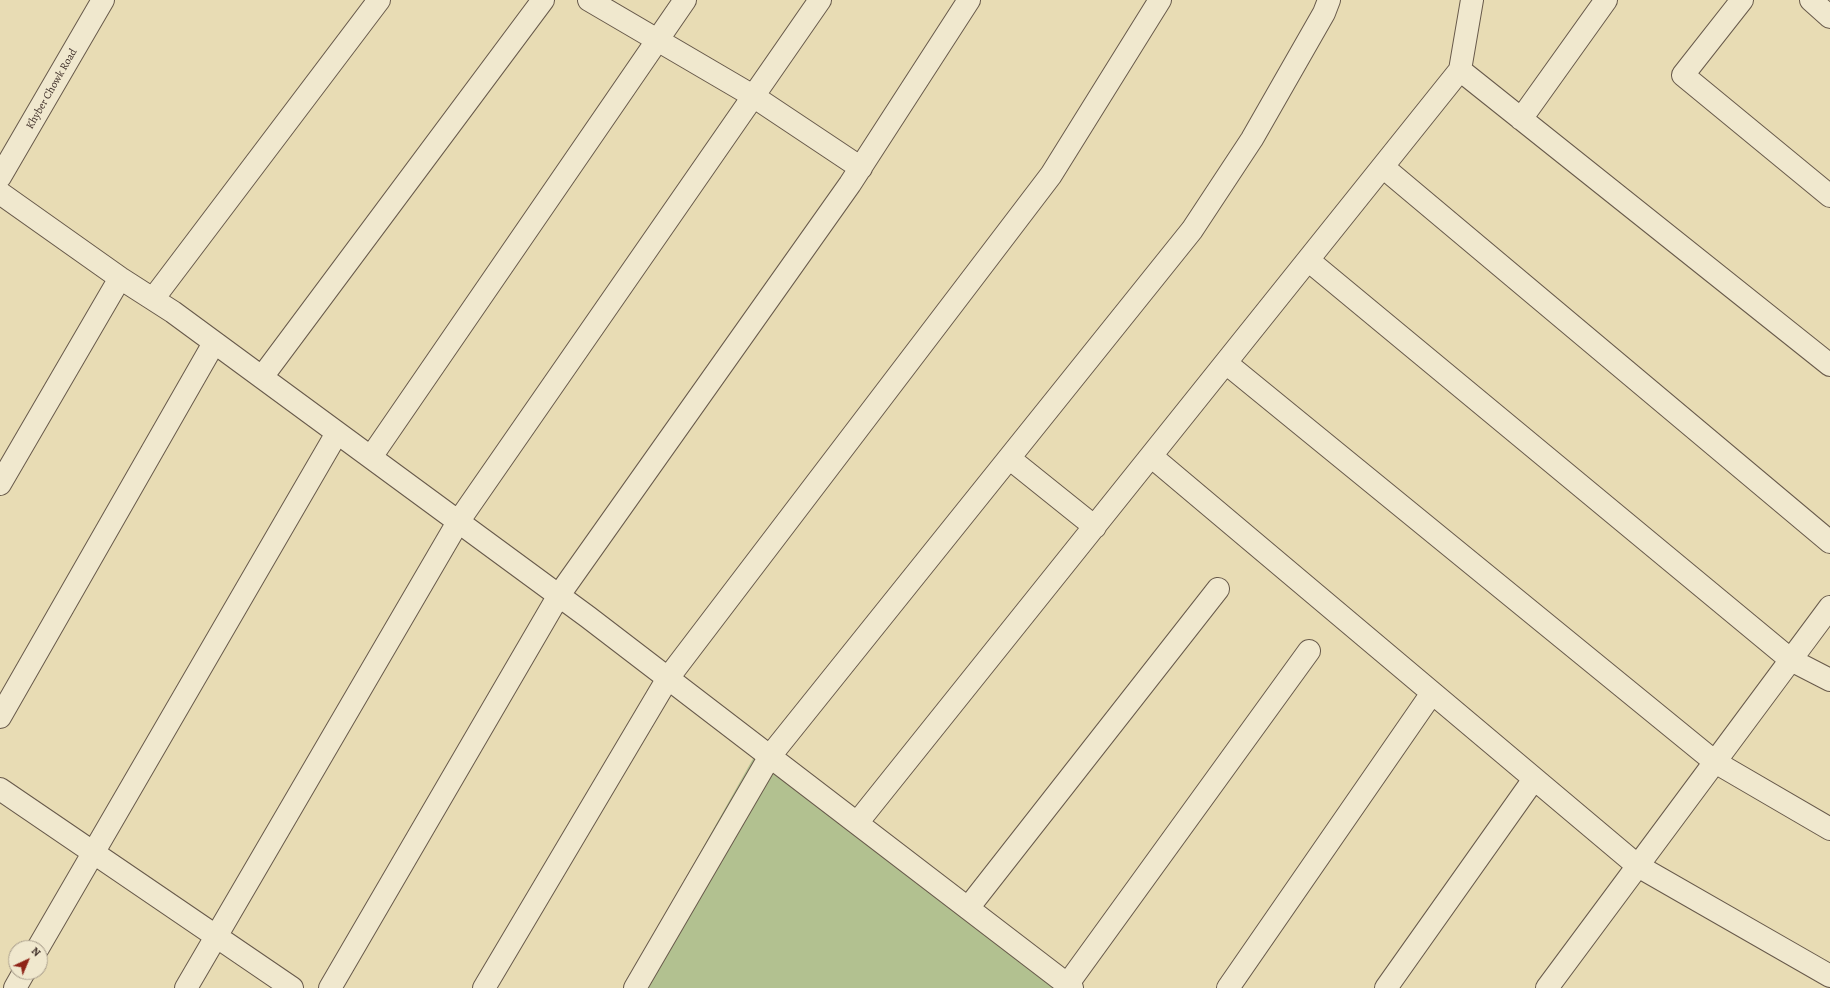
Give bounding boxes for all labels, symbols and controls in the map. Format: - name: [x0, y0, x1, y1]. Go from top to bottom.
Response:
- street label: Khyber Chowk Road: [24, 46, 80, 132]
- north arrow: [8, 940, 48, 980]
- text: N: [28, 944, 44, 960]

